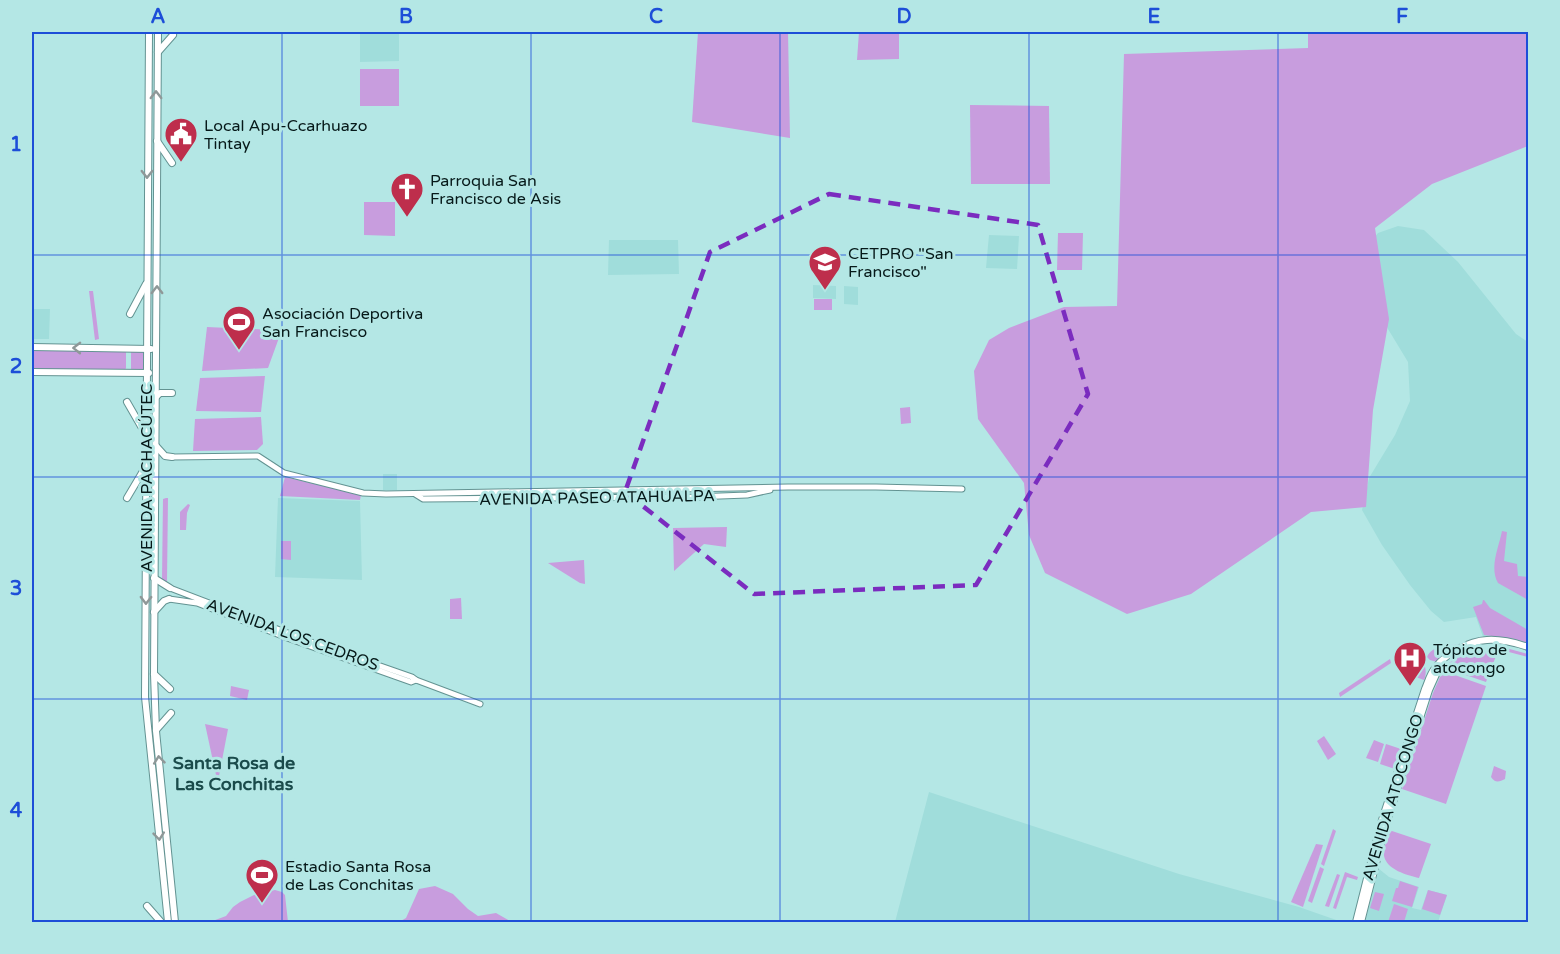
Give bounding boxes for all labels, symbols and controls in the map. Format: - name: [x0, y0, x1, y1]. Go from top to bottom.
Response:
- text: A: [151, 5, 166, 29]
- text: B: [399, 5, 413, 29]
- text: C: [649, 5, 663, 29]
- text: D: [896, 5, 912, 29]
- text: E: [1148, 5, 1161, 29]
- text: F: [1396, 5, 1408, 29]
- one-way arrow: [150, 91, 162, 100]
- public building icon: Local Apu-Ccarhuazo Tintay: [163, 116, 199, 163]
- place label: Local Apu-Ccarhuazo Tintay: [204, 116, 367, 154]
- text: 1: [10, 133, 22, 157]
- one-way arrow: [141, 169, 154, 178]
- church icon: Parroquia San Francisco de Asis: [389, 171, 425, 218]
- place label: Parroquia San Francisco de Asis: [430, 171, 561, 209]
- school or university icon: CETPRO "San Francisco": [807, 244, 843, 291]
- place label: CETPRO "San Francisco": [848, 244, 954, 282]
- one-way arrow: [151, 286, 163, 295]
- sports icon: Asociación Deportiva San Francisco: [221, 304, 257, 351]
- place label: Asociación Deportiva San Francisco: [262, 304, 423, 342]
- one-way arrow: [73, 341, 82, 354]
- text: 2: [10, 355, 22, 379]
- street label: AVENIDA PACHACÚTEC: [137, 384, 157, 572]
- street label: AVENIDA PASEO ATAHUALPA: [479, 486, 715, 510]
- text: 3: [10, 577, 22, 601]
- street label: AVENIDA LOS CEDROS: [204, 594, 382, 675]
- one-way arrow: [139, 595, 152, 604]
- hospital icon: Tópico de atocongo: [1392, 640, 1428, 687]
- place label: Tópico de atocongo: [1433, 640, 1507, 678]
- street label: AVENIDA ATOCONGO: [1358, 712, 1428, 883]
- district label: Santa Rosa de Las Conchitas: [173, 752, 295, 795]
- one-way arrow: [153, 755, 166, 764]
- text: 4: [10, 799, 23, 823]
- one-way arrow: [152, 831, 164, 841]
- sports icon: Estadio Santa Rosa de Las Conchitas: [244, 857, 280, 904]
- place label: Estadio Santa Rosa de Las Conchitas: [285, 857, 431, 895]

